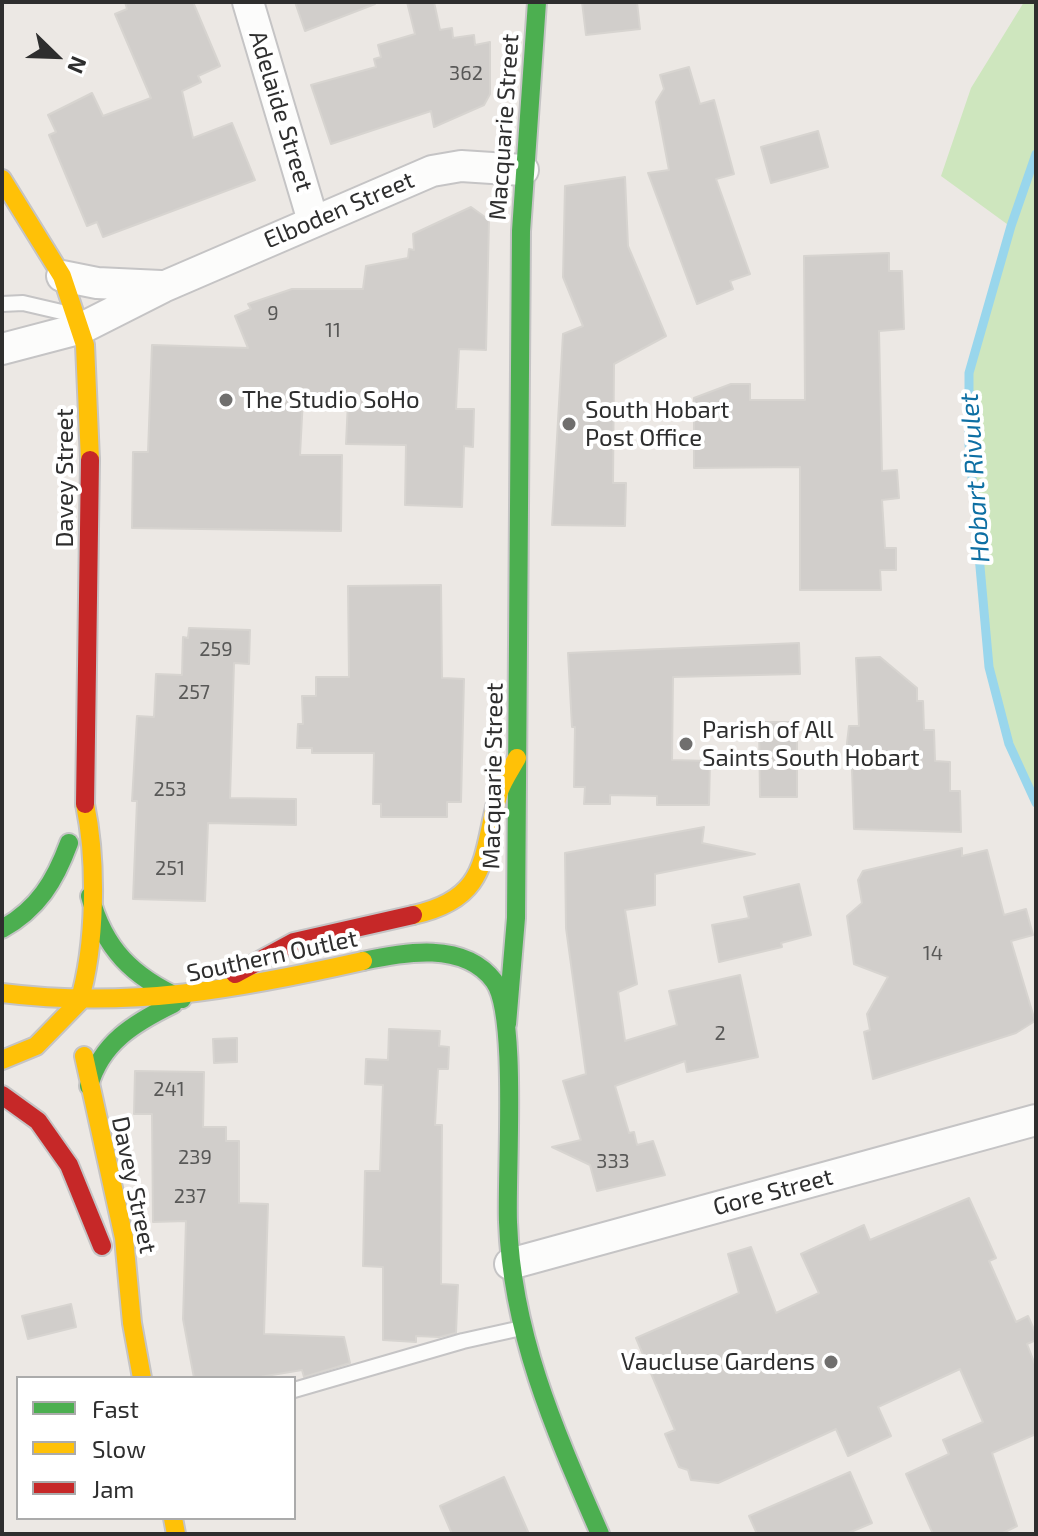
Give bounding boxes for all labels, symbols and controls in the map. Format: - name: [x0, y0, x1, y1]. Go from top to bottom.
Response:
- north arrow: [16, 16, 96, 96]
- street label: Adelaide Street: [243, 27, 319, 195]
- street label: Macquarie Street: [483, 33, 525, 221]
- text: N: [63, 53, 93, 78]
- house number: 362: [449, 61, 483, 85]
- street label: Elboden Street: [259, 165, 419, 255]
- house number: 9: [267, 301, 279, 325]
- house number: 11: [325, 318, 341, 342]
- place label: The Studio SoHo: [242, 386, 420, 414]
- marker: The Studio SoHo: [217, 391, 235, 409]
- water label: Hobart Rivulet: [954, 392, 996, 564]
- place label: South Hobart Post Office: [585, 396, 730, 452]
- street label: Davey Street: [51, 408, 79, 548]
- marker: South Hobart Post Office: [560, 415, 578, 433]
- house number: 259: [199, 637, 233, 661]
- house number: 257: [178, 680, 210, 704]
- street label: Macquarie Street: [477, 682, 509, 870]
- place label: Parish of All Saints South Hobart: [702, 716, 920, 772]
- marker: Parish of All Saints South Hobart: [677, 735, 695, 753]
- house number: 253: [153, 777, 187, 801]
- house number: 251: [155, 856, 185, 880]
- street label: Southern Outlet: [184, 924, 360, 988]
- house number: 14: [923, 941, 943, 965]
- house number: 2: [714, 1021, 726, 1045]
- house number: 241: [153, 1077, 185, 1101]
- street label: Davey Street: [105, 1114, 163, 1256]
- house number: 239: [178, 1145, 212, 1169]
- house number: 333: [596, 1149, 630, 1173]
- street label: Gore Street: [710, 1162, 836, 1222]
- house number: 237: [174, 1184, 206, 1208]
- place label: Vaucluse Gardens: [621, 1348, 815, 1376]
- marker: Vaucluse Gardens: [822, 1353, 840, 1371]
- legend: [16, 1376, 296, 1520]
- text: Fast: [92, 1394, 139, 1423]
- text: Slow: [92, 1434, 146, 1463]
- text: Jam: [92, 1474, 134, 1503]

